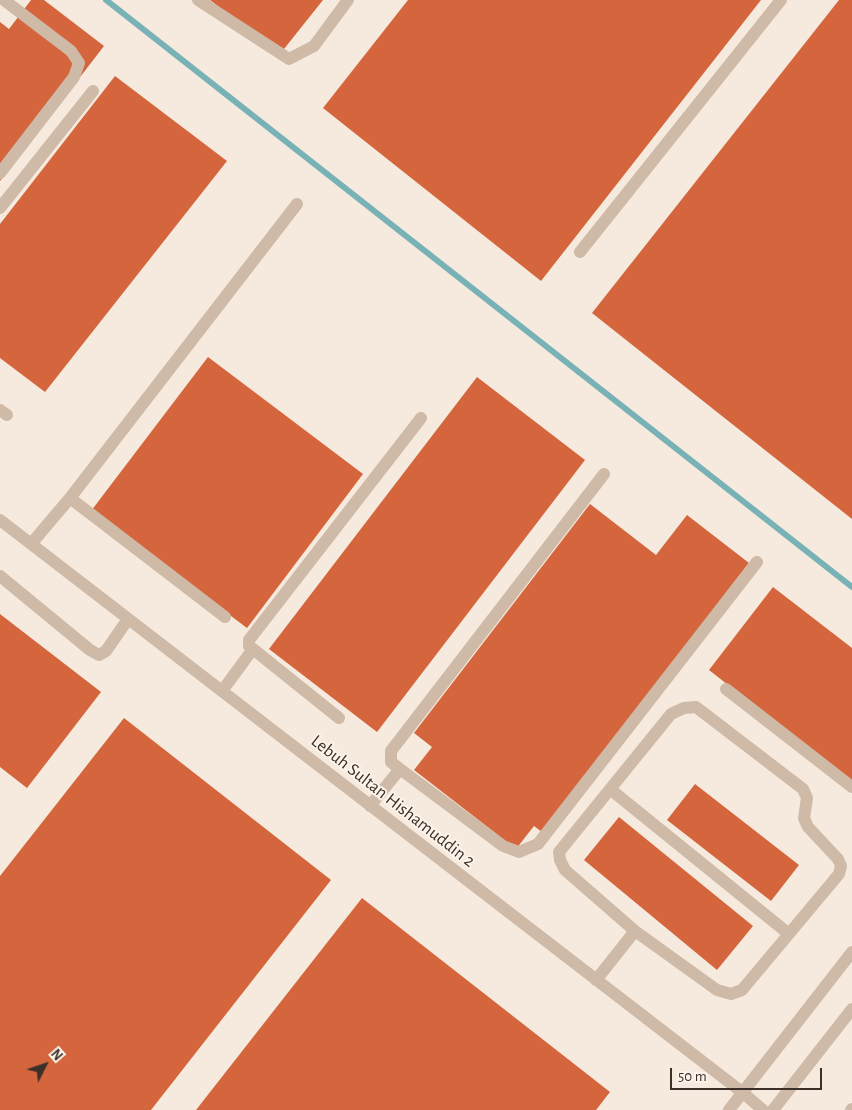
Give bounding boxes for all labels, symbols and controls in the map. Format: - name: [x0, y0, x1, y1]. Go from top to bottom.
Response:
- street label: Lebuh Sultan Hishamuddin 2: [307, 730, 479, 872]
- north arrow: [20, 1040, 70, 1090]
- text: N: [48, 1047, 65, 1063]
- scale bar: [672, 1058, 824, 1090]
- text: 50 m: [678, 1069, 707, 1084]

